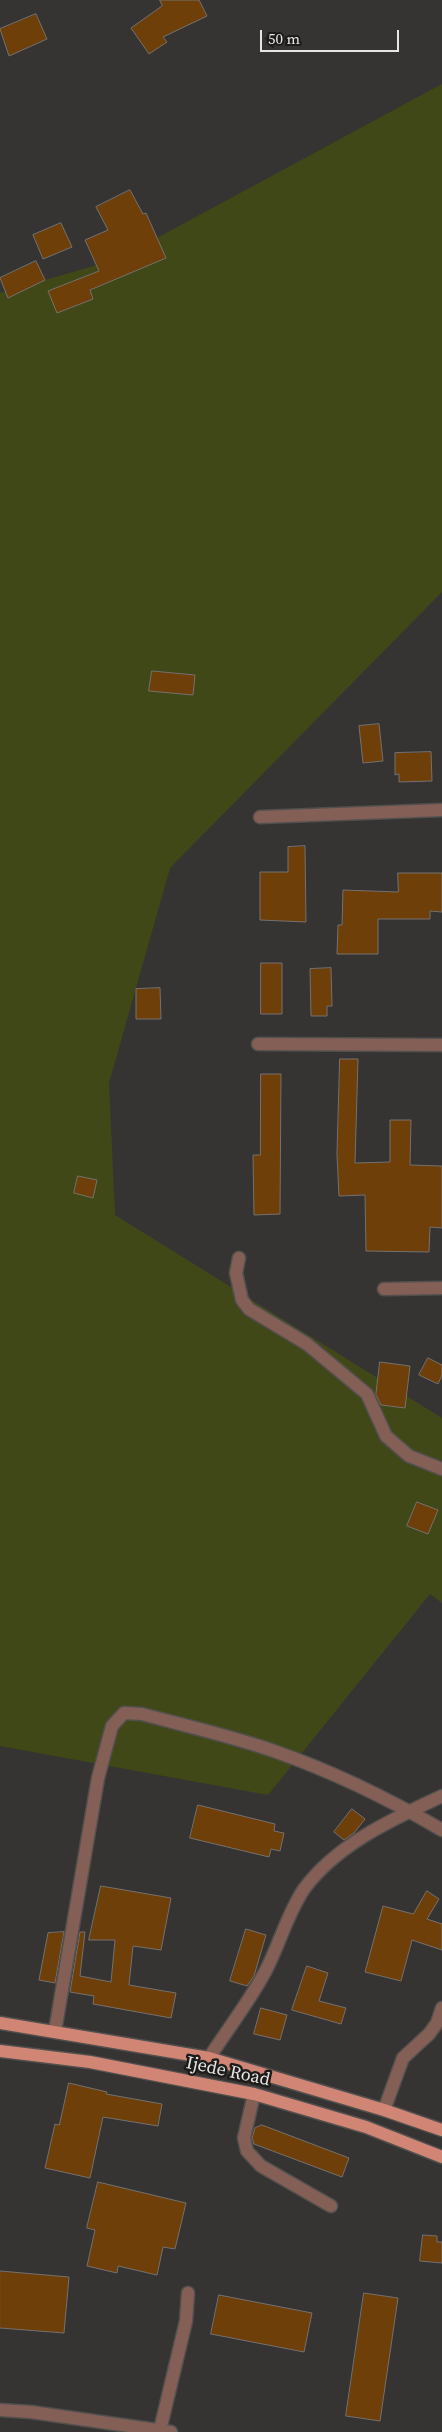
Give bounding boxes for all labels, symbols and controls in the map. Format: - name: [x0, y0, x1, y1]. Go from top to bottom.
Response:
- scale bar: [262, 20, 401, 52]
- text: 50 m: [268, 28, 300, 49]
- street label: Ijede Road: [184, 2053, 272, 2091]

